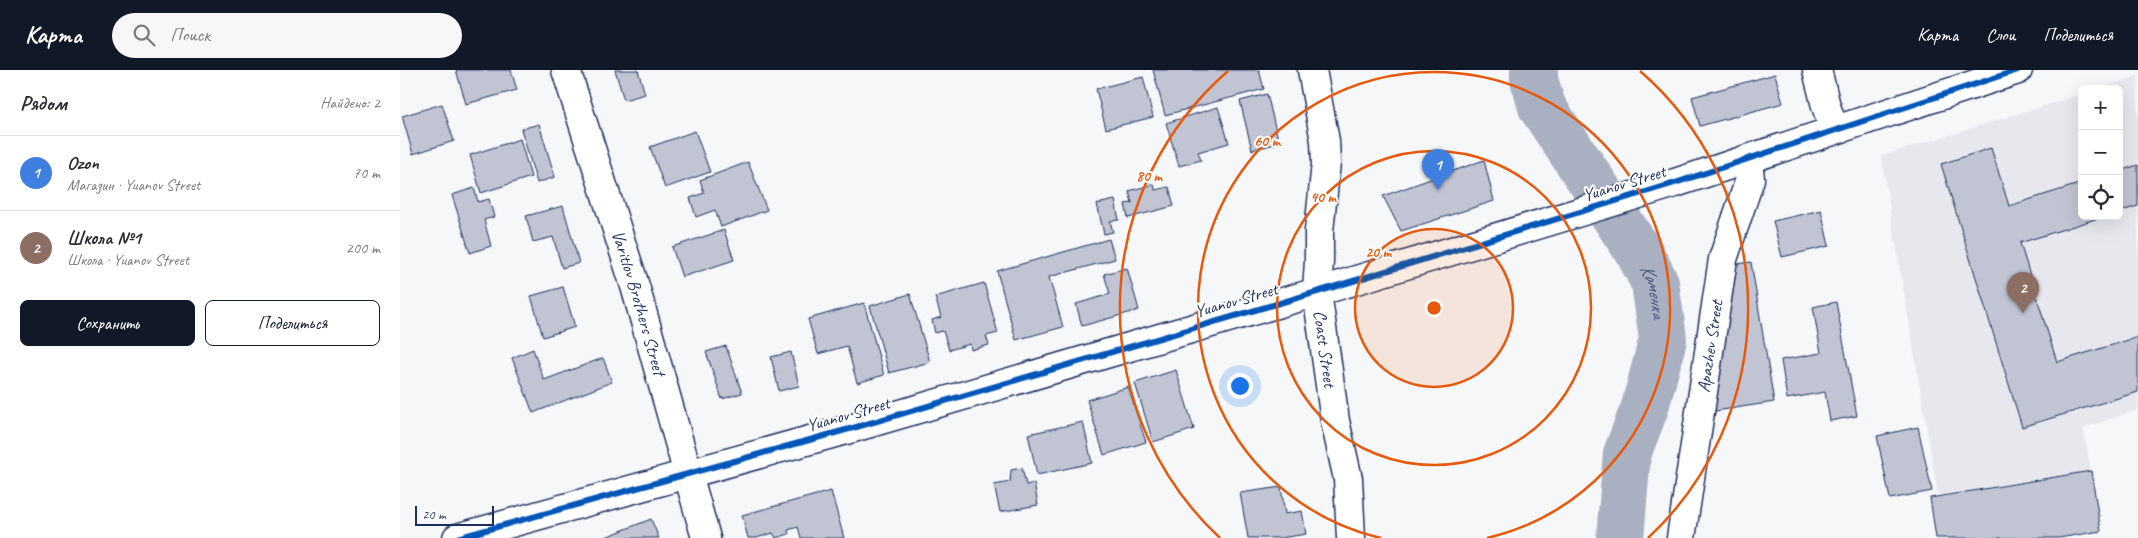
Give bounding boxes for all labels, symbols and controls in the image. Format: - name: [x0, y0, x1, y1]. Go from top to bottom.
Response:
- search box: [112, 13, 462, 58]
- text: Карта: [25, 20, 82, 50]
- icon: search: [130, 21, 158, 49]
- text: Поиск: [170, 23, 210, 47]
- text: Карта: [1917, 24, 1958, 46]
- text: Слои: [1986, 24, 2015, 46]
- text: Поделиться: [2043, 24, 2113, 46]
- map controls: [2078, 85, 2123, 220]
- button: +: [2078, 85, 2123, 130]
- text: Рядом: [20, 90, 67, 116]
- text: Найдено: 2: [320, 93, 380, 113]
- button: −: [2078, 130, 2123, 175]
- text: 60 m: [1254, 132, 1281, 151]
- pin: 1: [1422, 149, 1454, 190]
- text: Ozon: [67, 151, 99, 175]
- street label: Yuanov Street: [1580, 159, 1670, 206]
- text: 1: [32, 163, 40, 183]
- text: 70 m: [353, 163, 380, 183]
- text: 80 m: [1136, 167, 1163, 186]
- text: Магазин · Yuanov Street: [67, 175, 200, 195]
- button: locate: [2078, 175, 2123, 220]
- text: 40 m: [1310, 188, 1337, 207]
- text: Школа №1: [67, 226, 141, 250]
- street label: Varitlov Brothers Street: [607, 228, 671, 381]
- text: 2: [32, 238, 40, 258]
- text: 200 m: [346, 238, 380, 258]
- text: 20 m: [1365, 243, 1392, 262]
- text: Школа · Yuanov Street: [67, 250, 189, 270]
- water label: Каменка: [1634, 260, 1671, 322]
- pin: 2: [2007, 272, 2039, 313]
- street label: Yuanov Street: [1192, 277, 1282, 322]
- street label: Apazhev Street: [1692, 297, 1728, 394]
- centre of rings: [1425, 299, 1443, 317]
- button: Сохранить: [20, 300, 195, 346]
- button: Поделиться: [205, 300, 380, 346]
- street label: Coast Street: [1309, 309, 1341, 391]
- your location: [1227, 373, 1253, 399]
- street label: Yuanov Street: [804, 391, 894, 436]
- scale bar: [415, 503, 494, 526]
- text: 20 m: [422, 506, 446, 523]

